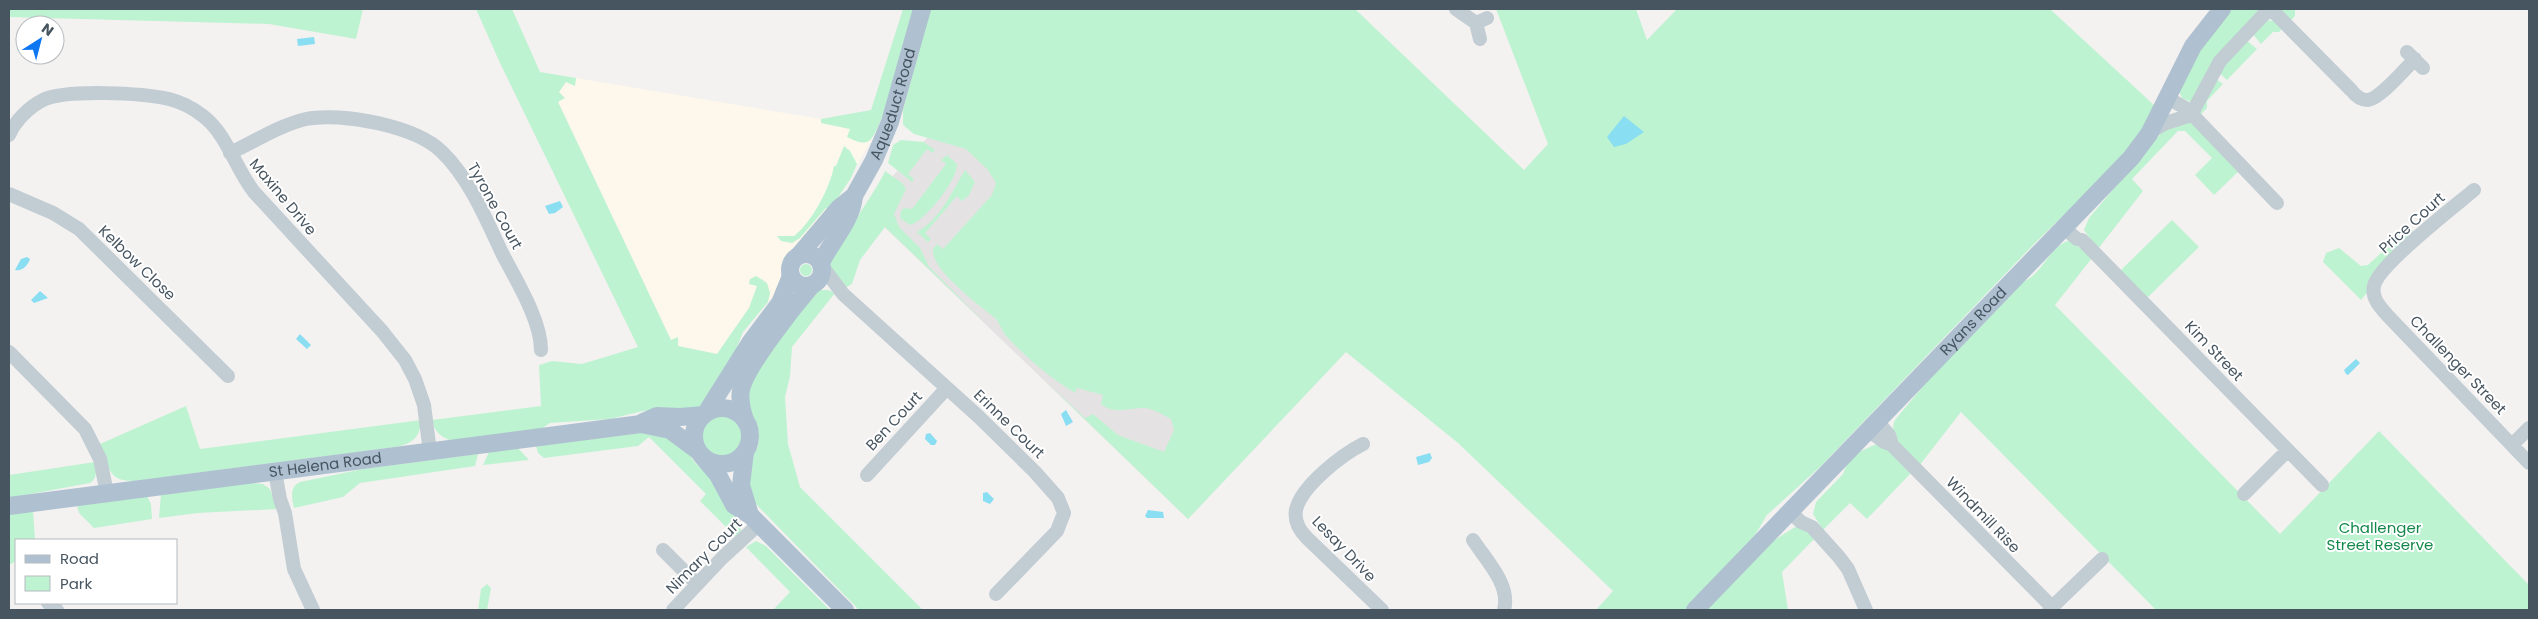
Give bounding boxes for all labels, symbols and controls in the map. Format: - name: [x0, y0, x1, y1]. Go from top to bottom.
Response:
- north arrow: [15, 15, 65, 65]
- text: N: [38, 18, 58, 41]
- street label: Aqueduct Road: [864, 46, 920, 163]
- street label: Maxine Drive: [245, 154, 322, 240]
- street label: Tyrone Court: [463, 158, 528, 253]
- street label: Price Court: [2374, 187, 2449, 258]
- street label: Kelbow Close: [94, 220, 181, 305]
- street label: Ryans Road: [1935, 282, 2011, 360]
- street label: Challenger Street: [2405, 310, 2511, 419]
- street label: Kim Street: [2180, 316, 2248, 385]
- street label: Erinne Court: [969, 384, 1049, 463]
- street label: Ben Court: [861, 386, 927, 455]
- street label: St Helena Road: [268, 447, 383, 482]
- street label: Windmill Rise: [1942, 472, 2025, 557]
- street label: Lesay Drive: [1308, 511, 1381, 586]
- street label: Nimary Court: [661, 513, 746, 598]
- park label: Challenger Street Reserve: [2327, 517, 2433, 555]
- legend: [15, 539, 178, 604]
- text: Road: [60, 548, 99, 569]
- text: Park: [60, 573, 92, 594]

